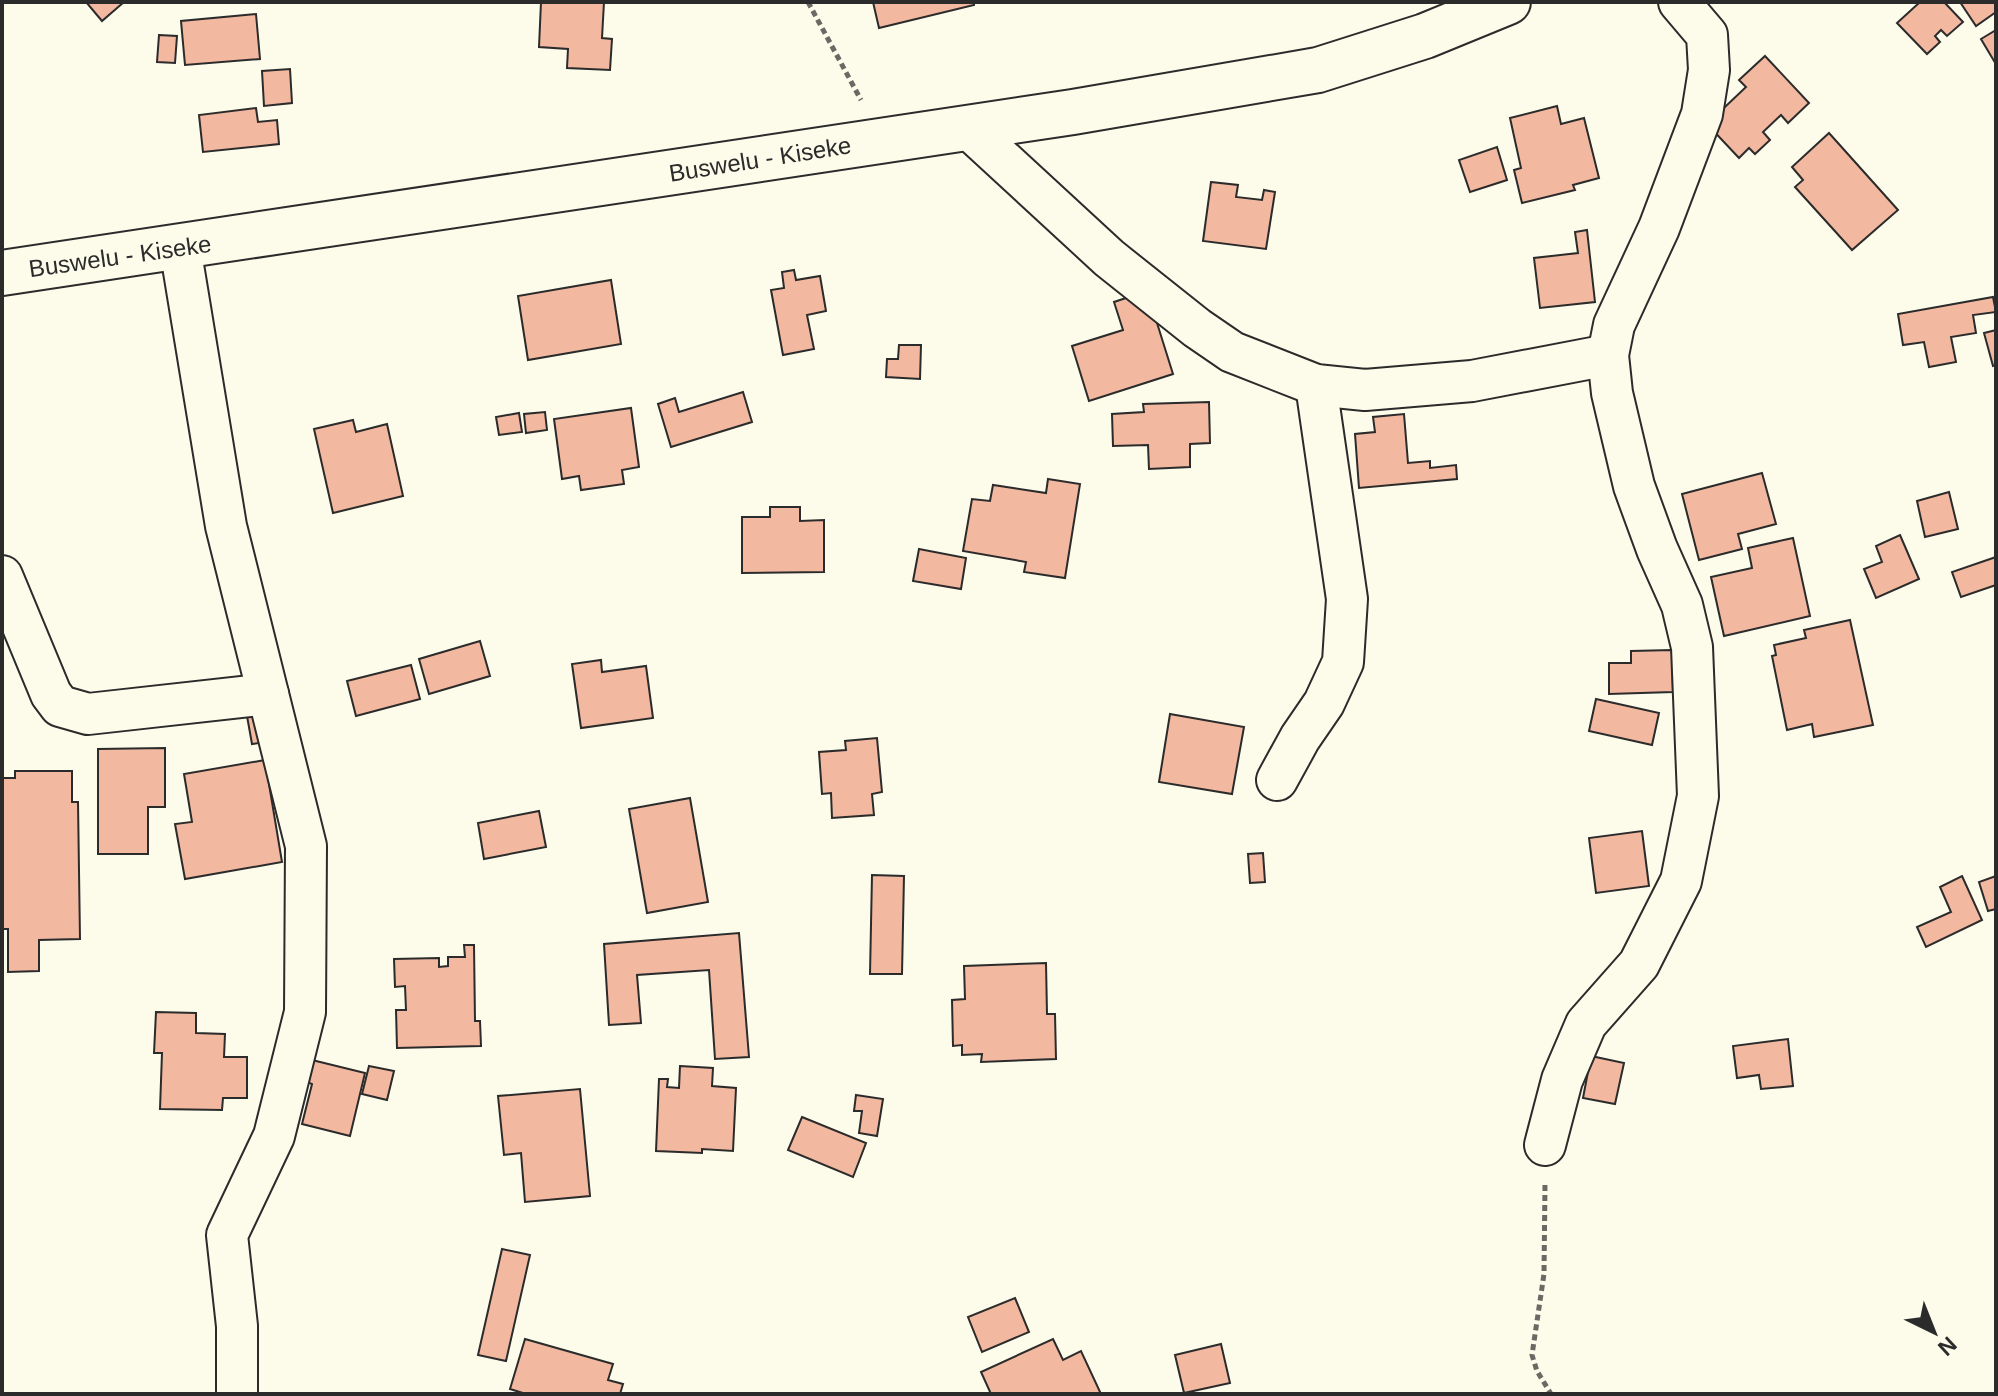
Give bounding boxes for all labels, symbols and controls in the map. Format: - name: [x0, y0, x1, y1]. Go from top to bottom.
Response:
- street label: Buswelu - Kiseke: [667, 131, 853, 187]
- street label: Buswelu - Kiseke: [27, 230, 213, 282]
- north arrow: [1894, 1292, 1974, 1372]
- text: N: [1933, 1332, 1962, 1361]

